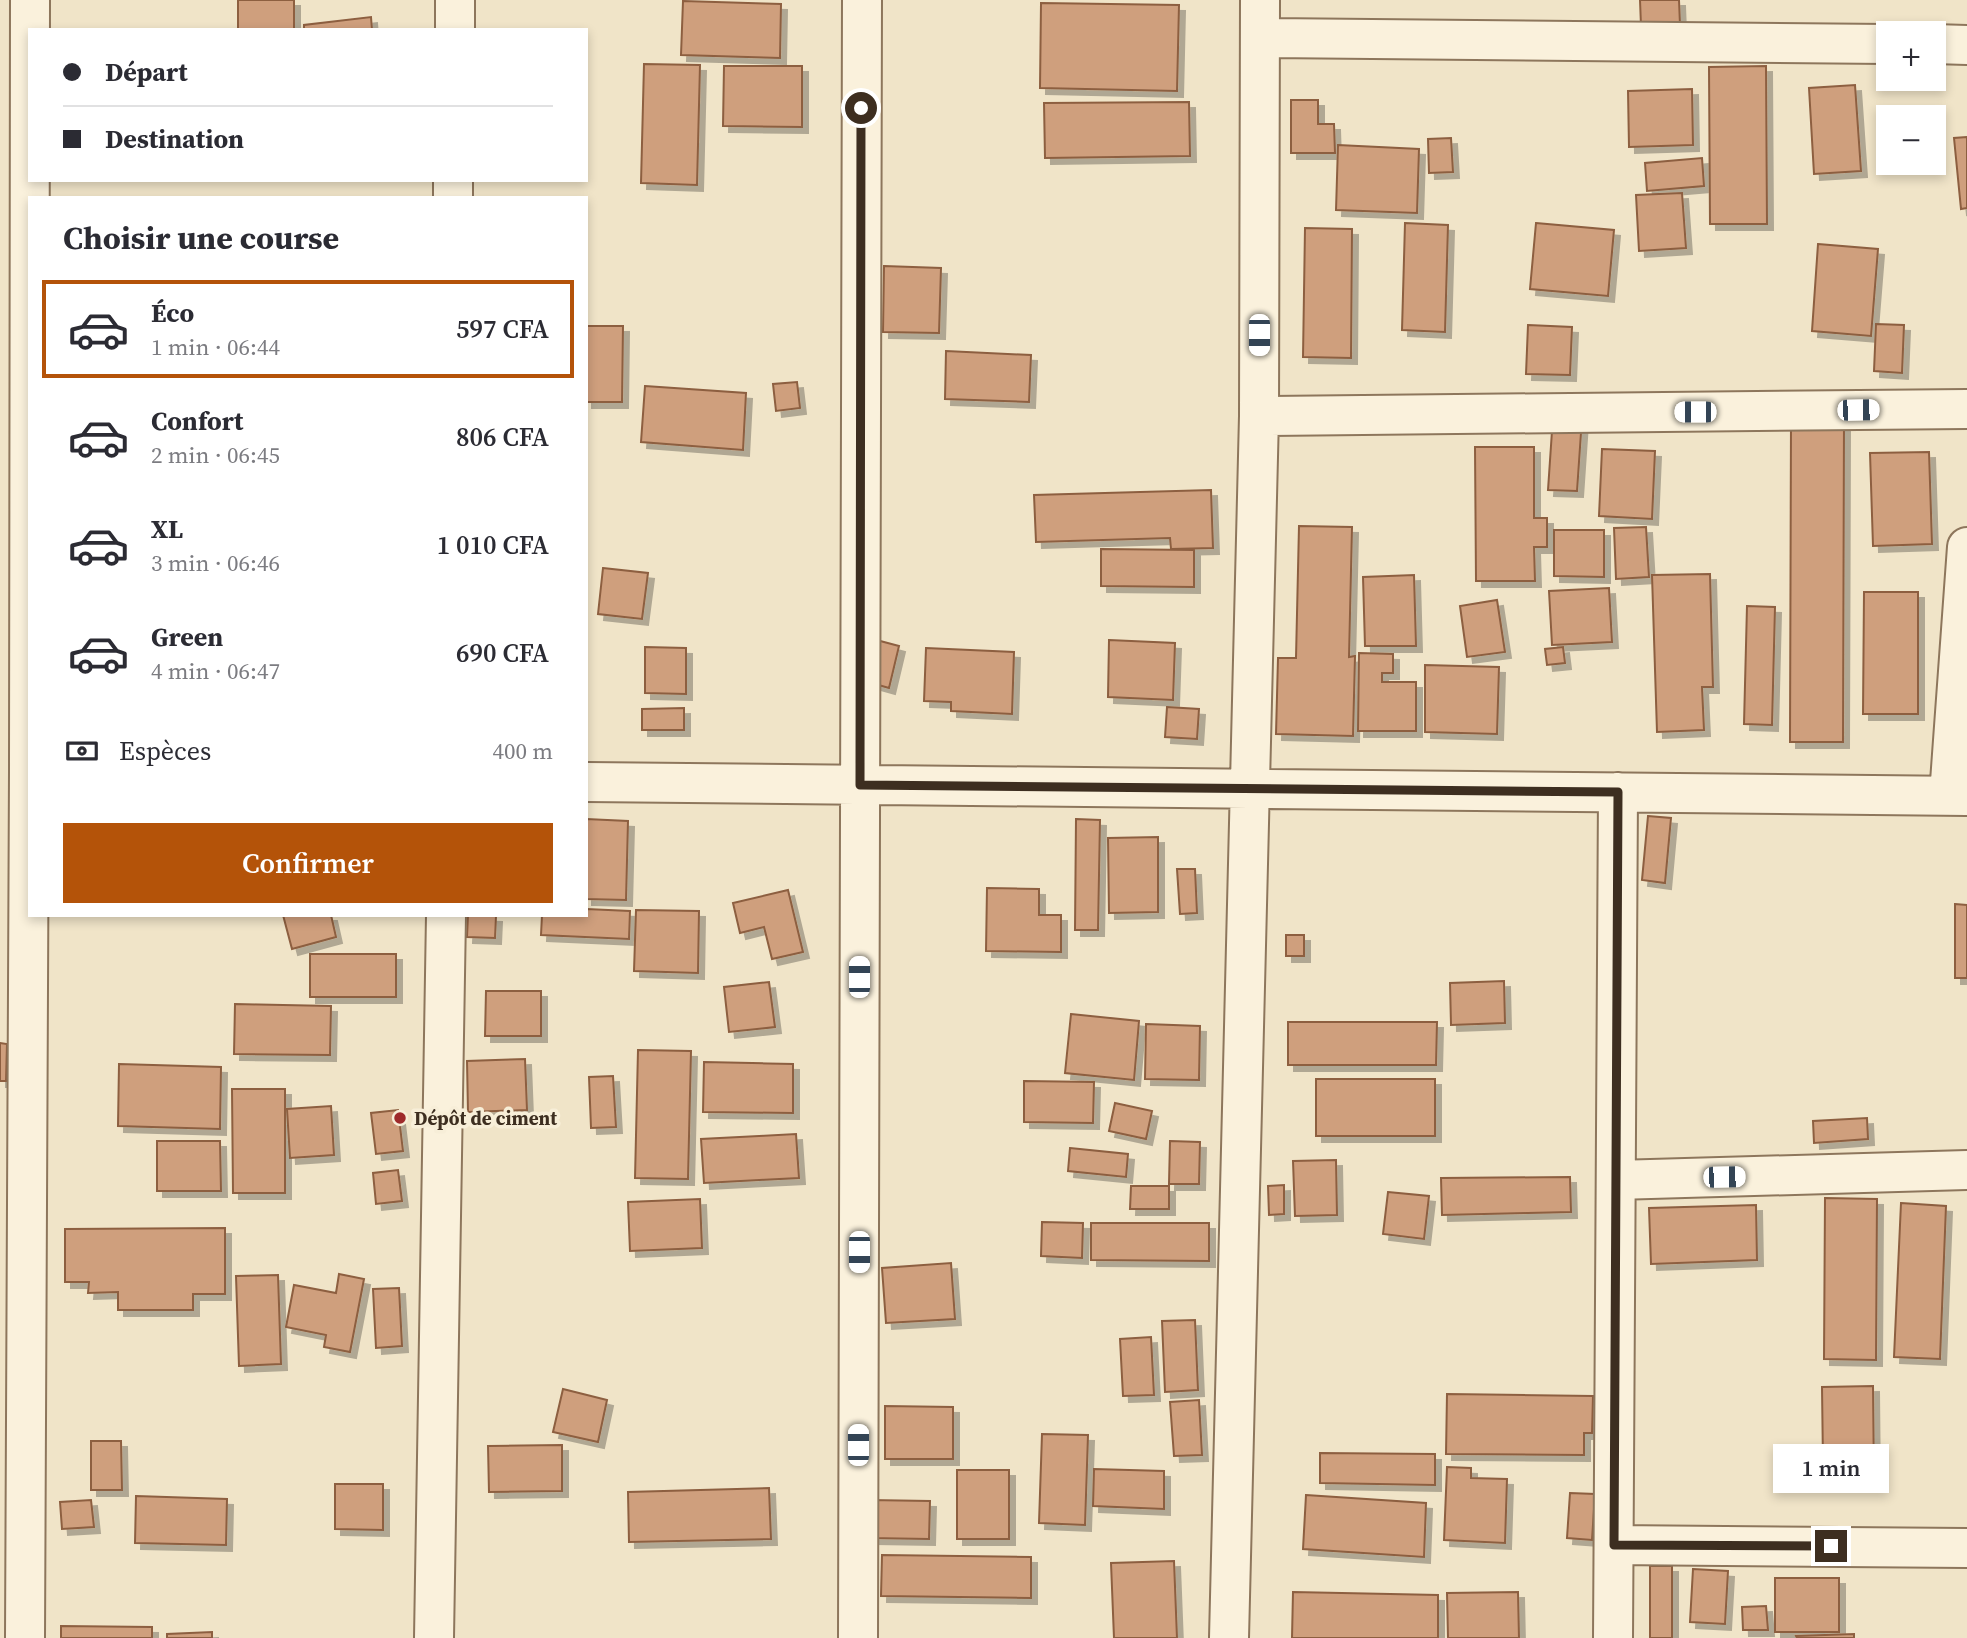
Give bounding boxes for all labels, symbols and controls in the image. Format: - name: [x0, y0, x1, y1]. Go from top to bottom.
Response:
- map controls: [1876, 21, 1946, 175]
- button: +: [1876, 21, 1946, 91]
- text: Départ: [105, 54, 188, 90]
- route start: [845, 92, 877, 124]
- button: −: [1876, 105, 1946, 175]
- text: Destination: [105, 121, 244, 157]
- text: Choisir une course: [63, 216, 339, 260]
- text: Éco: [151, 295, 194, 331]
- icon: car: [67, 298, 130, 361]
- text: 597 CFA: [456, 311, 549, 347]
- car: [1249, 314, 1270, 356]
- text: 1 min · 06:44: [151, 331, 280, 363]
- car: [1837, 399, 1880, 421]
- car: [1675, 402, 1717, 423]
- text: Confort: [151, 403, 243, 439]
- icon: car: [67, 406, 130, 469]
- text: 806 CFA: [456, 419, 549, 455]
- text: 2 min · 06:45: [151, 439, 280, 471]
- text: XL: [151, 511, 183, 547]
- icon: car: [67, 514, 130, 577]
- text: 1 010 CFA: [437, 527, 549, 563]
- text: 3 min · 06:46: [151, 547, 280, 579]
- text: Green: [151, 619, 223, 655]
- icon: car: [67, 622, 130, 685]
- text: 690 CFA: [456, 635, 549, 671]
- text: 4 min · 06:47: [151, 655, 280, 687]
- icon: cash: [63, 732, 101, 770]
- text: Espèces: [119, 733, 211, 769]
- text: 400 m: [492, 735, 553, 767]
- button: Confirmer: [63, 823, 553, 903]
- car: [849, 956, 870, 998]
- place label: Dépôt de ciment: [414, 1105, 557, 1131]
- marker: Dépôt de ciment: [392, 1110, 408, 1126]
- car: [1703, 1166, 1746, 1188]
- car: [849, 1231, 870, 1273]
- car: [848, 1424, 869, 1466]
- callout: 1 min: [1773, 1444, 1889, 1494]
- text: 1 min: [1801, 1452, 1861, 1484]
- route end: [1815, 1530, 1847, 1562]

